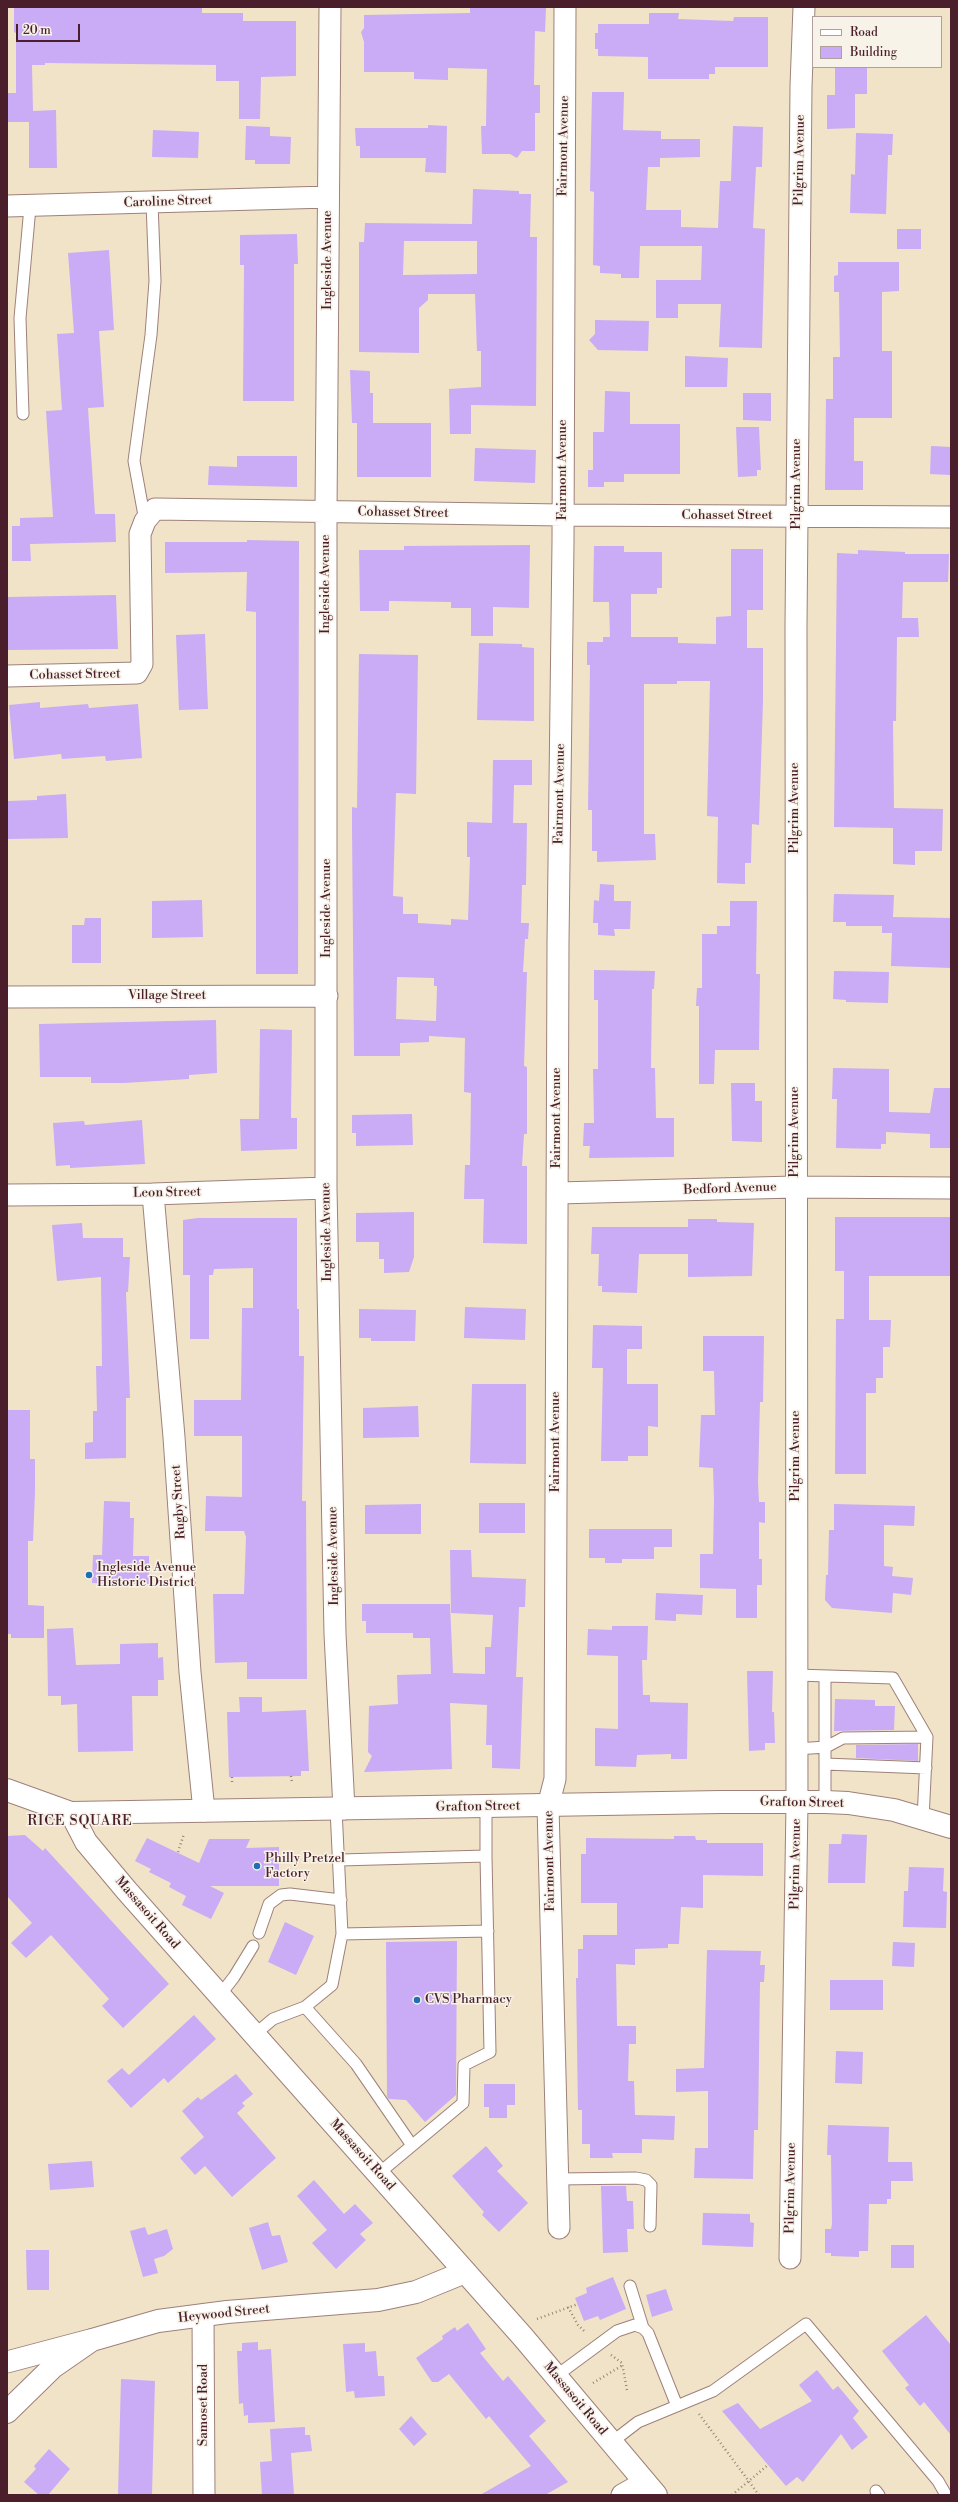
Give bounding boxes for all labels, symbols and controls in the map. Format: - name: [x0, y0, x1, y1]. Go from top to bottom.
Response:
- scale bar: [18, 16, 82, 42]
- legend: [812, 16, 942, 68]
- text: 20 m: [23, 23, 51, 38]
- text: Road: [850, 25, 878, 40]
- text: Building: [850, 45, 897, 60]
- street label: Fairmont Avenue: [555, 95, 573, 197]
- street label: Pilgrim Avenue: [791, 114, 809, 206]
- street label: Caroline Street: [123, 193, 213, 211]
- street label: Ingleside Avenue: [320, 210, 336, 310]
- street label: Fairmont Avenue: [555, 419, 571, 521]
- street label: Pilgrim Avenue: [789, 438, 805, 530]
- street label: Cohasset Street: [357, 504, 449, 522]
- street label: Cohasset Street: [681, 508, 773, 524]
- street label: Ingleside Avenue: [318, 534, 334, 634]
- street label: Cohasset Street: [29, 666, 121, 684]
- street label: Fairmont Avenue: [551, 743, 569, 845]
- street label: Pilgrim Avenue: [787, 762, 803, 854]
- street label: Ingleside Avenue: [319, 858, 335, 958]
- street label: Village Street: [128, 988, 206, 1004]
- street label: Fairmont Avenue: [549, 1067, 565, 1169]
- street label: Pilgrim Avenue: [787, 1086, 803, 1178]
- street label: Bedford Avenue: [683, 1180, 777, 1198]
- street label: Ingleside Avenue: [318, 1182, 336, 1282]
- street label: Leon Street: [133, 1185, 201, 1201]
- street label: Fairmont Avenue: [548, 1391, 564, 1493]
- street label: Pilgrim Avenue: [788, 1410, 804, 1502]
- street label: Rugby Street: [169, 1464, 189, 1540]
- street label: Ingleside Avenue: [325, 1506, 343, 1606]
- place label: Ingleside Avenue Historic District: [97, 1560, 196, 1591]
- marker: Ingleside Avenue Historic District: [84, 1570, 94, 1580]
- street label: Grafton Street: [760, 1794, 844, 1812]
- street label: Grafton Street: [436, 1798, 520, 1816]
- street label: Fairmont Avenue: [541, 1810, 559, 1912]
- district label: RICE SQUARE: [27, 1814, 133, 1830]
- street label: Pilgrim Avenue: [787, 1818, 805, 1910]
- place label: Philly Pretzel Factory: [265, 1851, 345, 1882]
- marker: Philly Pretzel Factory: [252, 1861, 262, 1871]
- street label: Massasoit Road: [111, 1874, 183, 1952]
- place label: CVS Pharmacy: [425, 1992, 512, 2008]
- marker: CVS Pharmacy: [412, 1995, 422, 2005]
- street label: Massasoit Road: [326, 2116, 398, 2194]
- street label: Pilgrim Avenue: [782, 2142, 800, 2234]
- street label: Heywood Street: [177, 2301, 271, 2327]
- street label: Massasoit Road: [540, 2359, 610, 2439]
- street label: Samoset Road: [196, 2364, 212, 2446]

